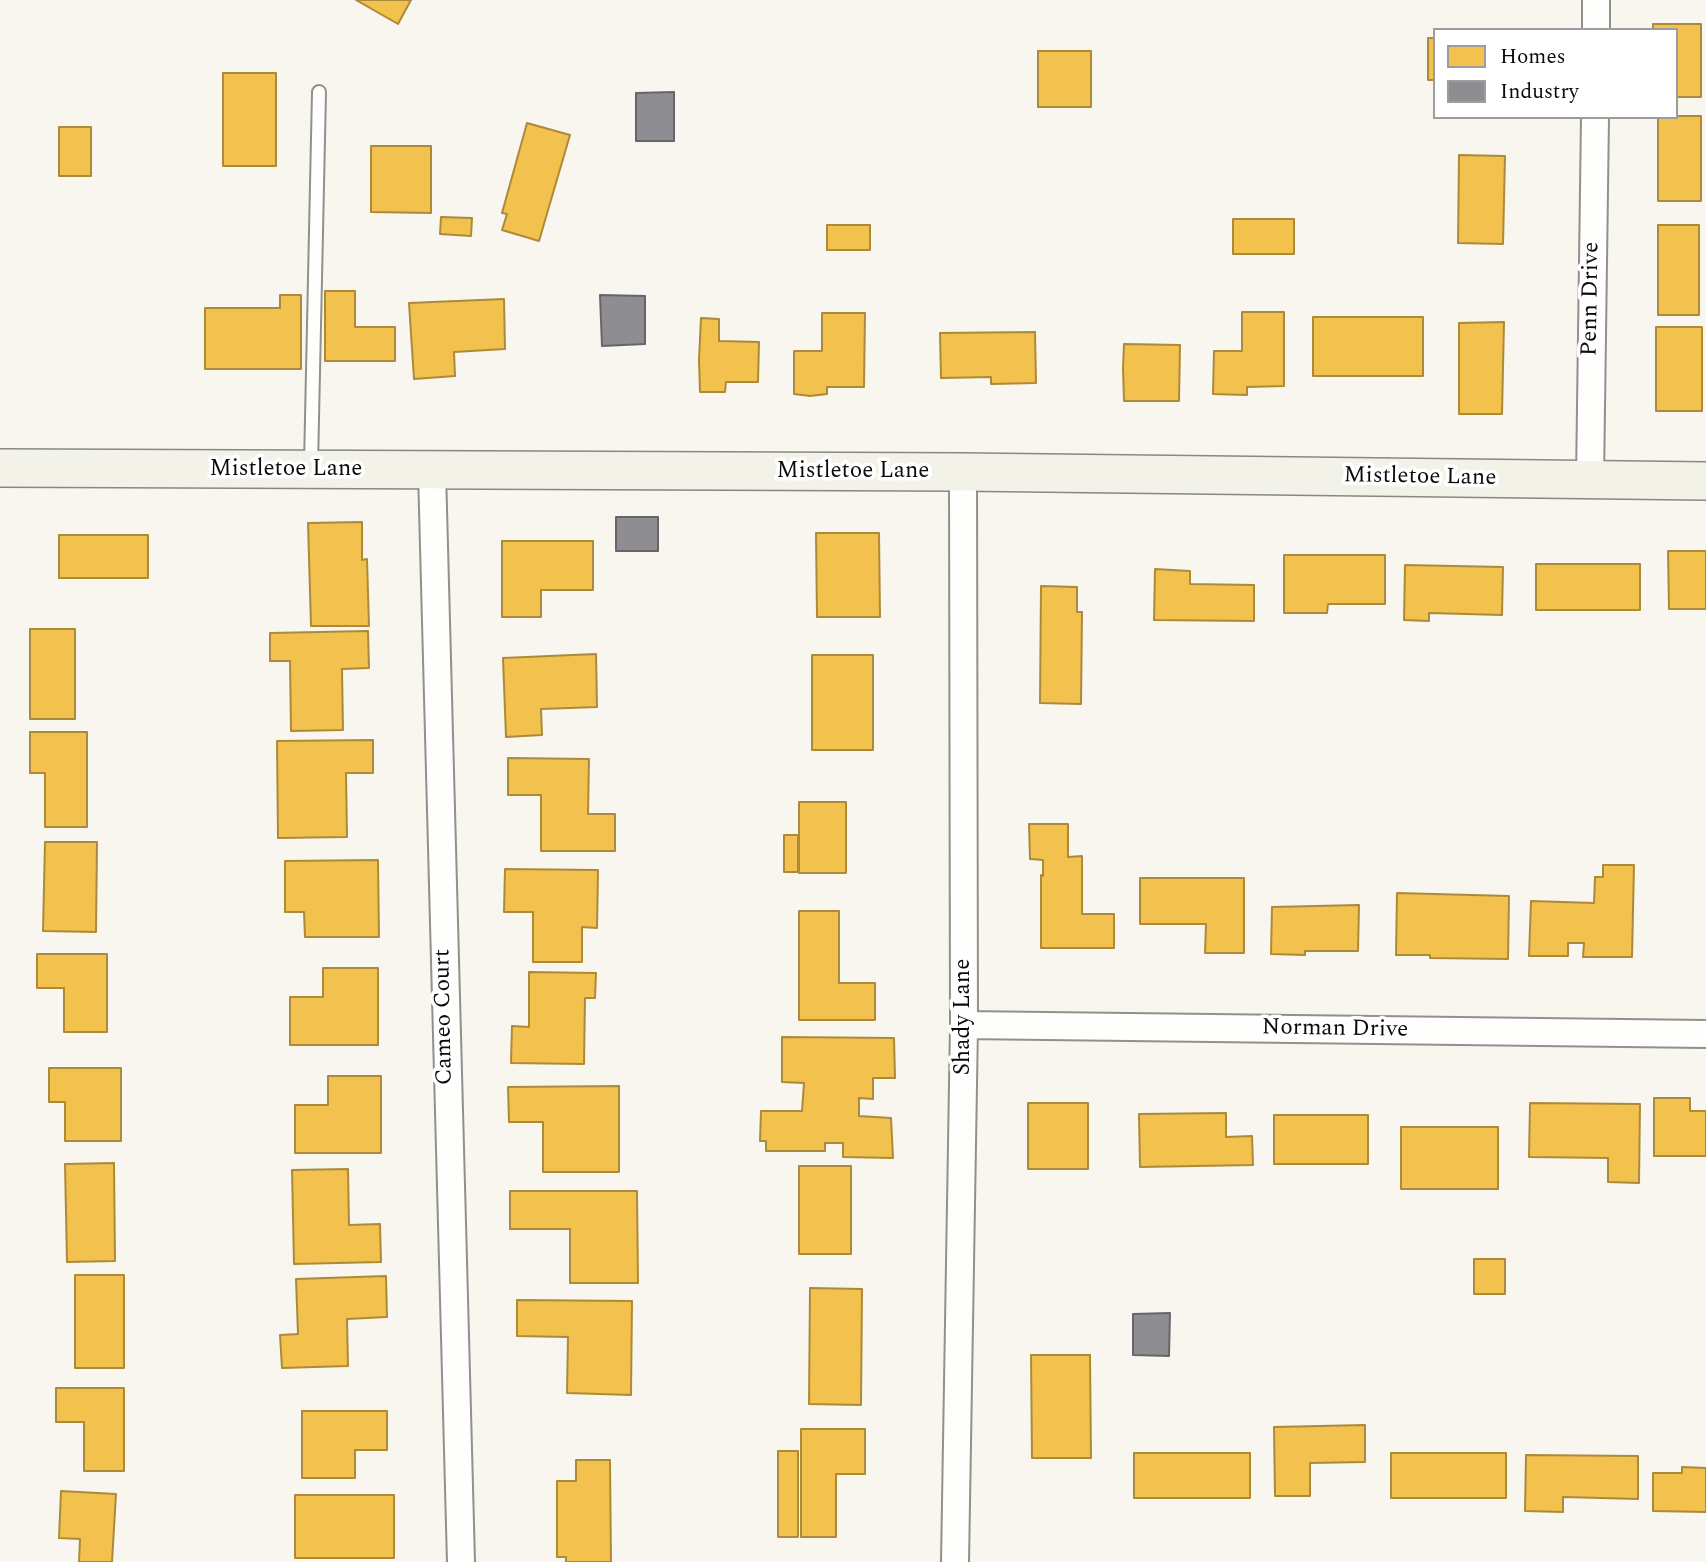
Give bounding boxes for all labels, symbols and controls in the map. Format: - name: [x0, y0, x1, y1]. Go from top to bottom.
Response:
- legend: [1433, 28, 1678, 119]
- text: Homes: [1500, 41, 1566, 73]
- text: Industry: [1500, 76, 1579, 108]
- street label: Penn Drive: [1577, 242, 1607, 356]
- street label: Mistletoe Lane: [210, 456, 362, 484]
- street label: Mistletoe Lane: [777, 458, 929, 486]
- street label: Mistletoe Lane: [1343, 463, 1497, 493]
- street label: Cameo Court: [430, 949, 460, 1085]
- street label: Shady Lane: [950, 959, 978, 1075]
- street label: Norman Drive: [1262, 1015, 1408, 1045]

